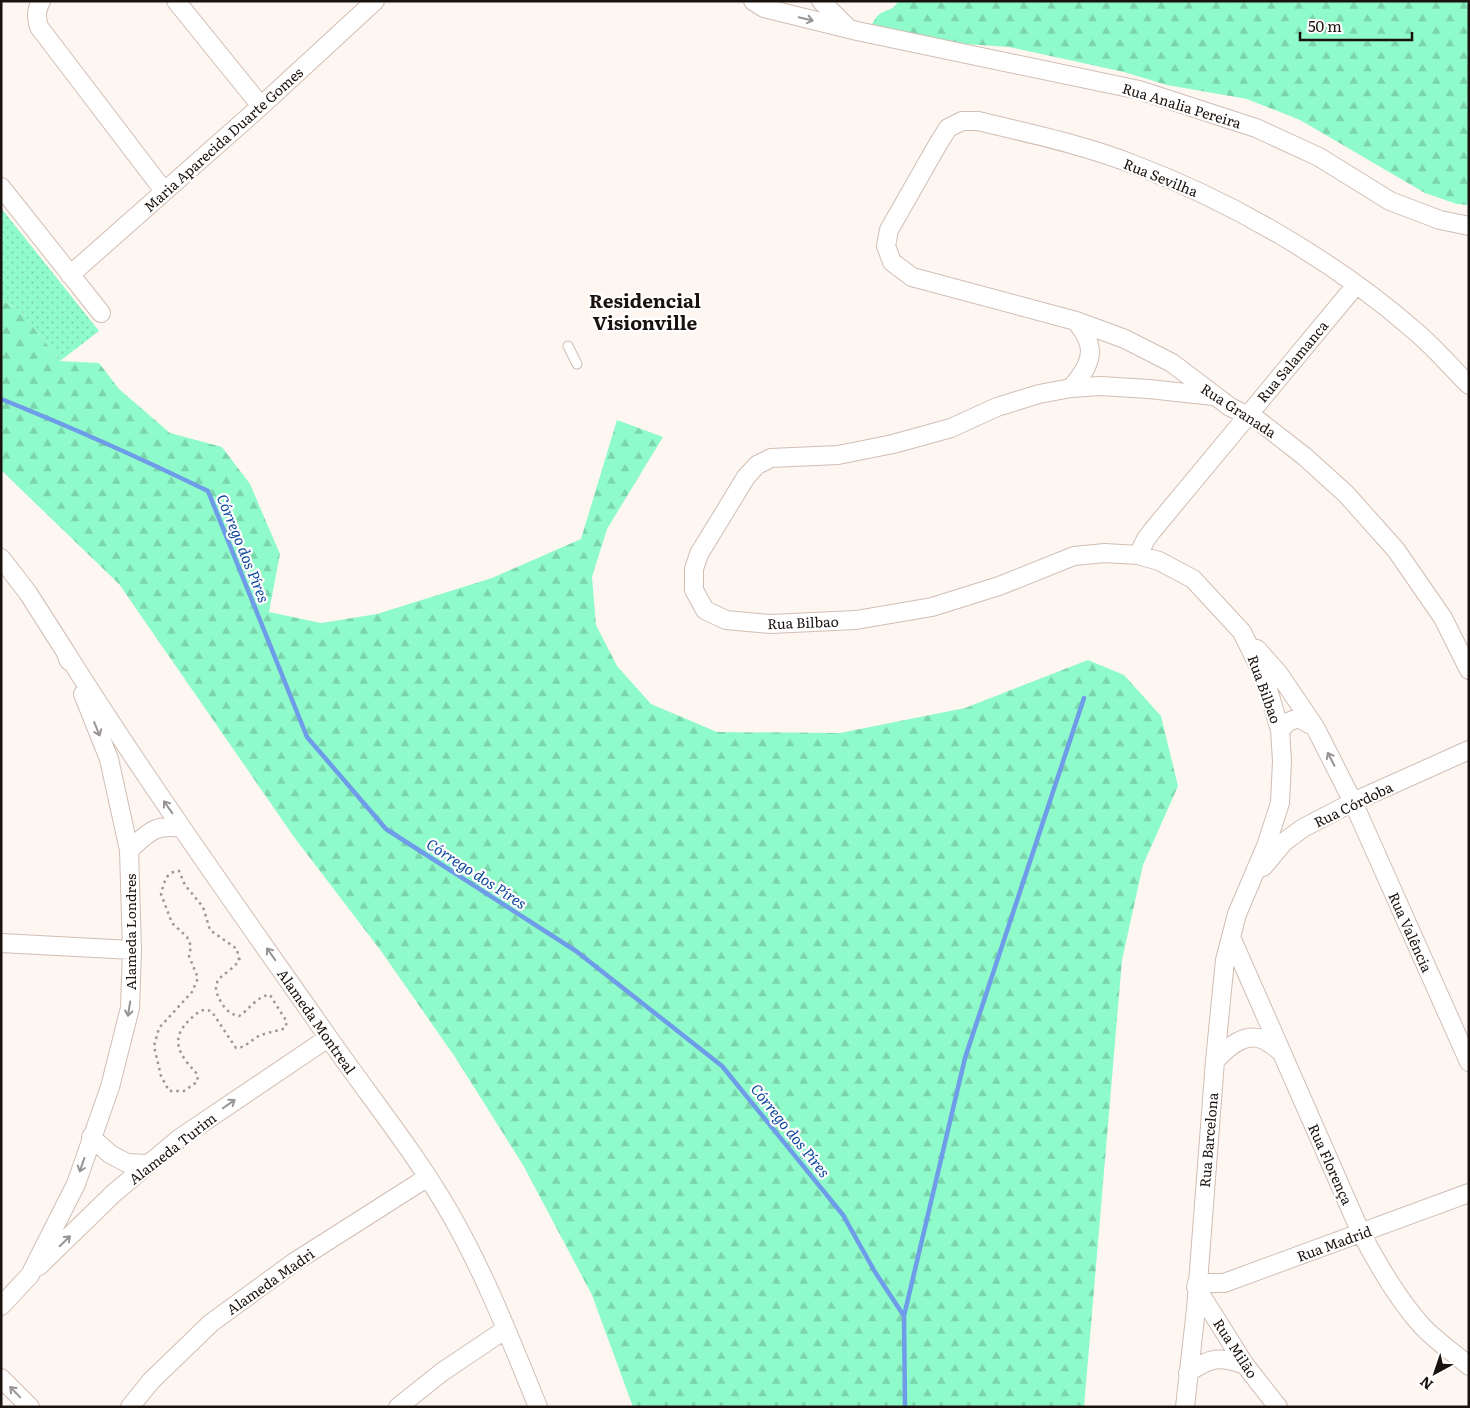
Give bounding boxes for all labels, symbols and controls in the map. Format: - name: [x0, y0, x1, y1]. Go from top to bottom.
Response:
- scale bar: [1300, 10, 1412, 42]
- text: 50 m: [1308, 14, 1342, 37]
- one-way arrow: [797, 15, 813, 24]
- street label: Maria Aparecida Duarte Gomes: [139, 62, 307, 216]
- street label: Rua Analia Pereira: [1120, 77, 1244, 133]
- street label: Rua Sevilha: [1121, 153, 1202, 201]
- district label: Residencial Visionville: [589, 286, 701, 336]
- street label: Rua Salamanca: [1252, 315, 1333, 406]
- street label: Rua Granada: [1197, 378, 1281, 442]
- water label: Córrego dos Píres: [212, 490, 276, 606]
- street label: Rua Bilbao: [767, 611, 839, 633]
- street label: Rua Bilbao: [1243, 652, 1287, 726]
- one-way arrow: [92, 721, 102, 736]
- one-way arrow: [1326, 752, 1335, 767]
- street label: Rua Córdoba: [1310, 776, 1396, 832]
- one-way arrow: [163, 800, 173, 814]
- water label: Córrego dos Píres: [422, 832, 532, 914]
- street label: Alameda Londres: [120, 874, 140, 990]
- street label: Rua Valência: [1384, 889, 1438, 976]
- one-way arrow: [266, 948, 276, 962]
- street label: Alameda Montreal: [273, 964, 361, 1078]
- one-way arrow: [124, 1001, 134, 1017]
- water label: Córrego dos Píres: [746, 1078, 836, 1182]
- street label: Rua Barcelona: [1194, 1091, 1222, 1188]
- one-way arrow: [222, 1099, 236, 1109]
- street label: Alameda Turim: [124, 1107, 220, 1188]
- street label: Rua Florença: [1304, 1120, 1358, 1208]
- one-way arrow: [77, 1156, 86, 1172]
- street label: Rua Madrid: [1294, 1220, 1375, 1266]
- one-way arrow: [58, 1235, 71, 1247]
- street label: Alameda Madri: [222, 1243, 318, 1319]
- street label: Rua Milão: [1209, 1314, 1263, 1382]
- north arrow: [1410, 1348, 1460, 1398]
- text: N: [1415, 1372, 1437, 1395]
- one-way arrow: [9, 1386, 21, 1399]

